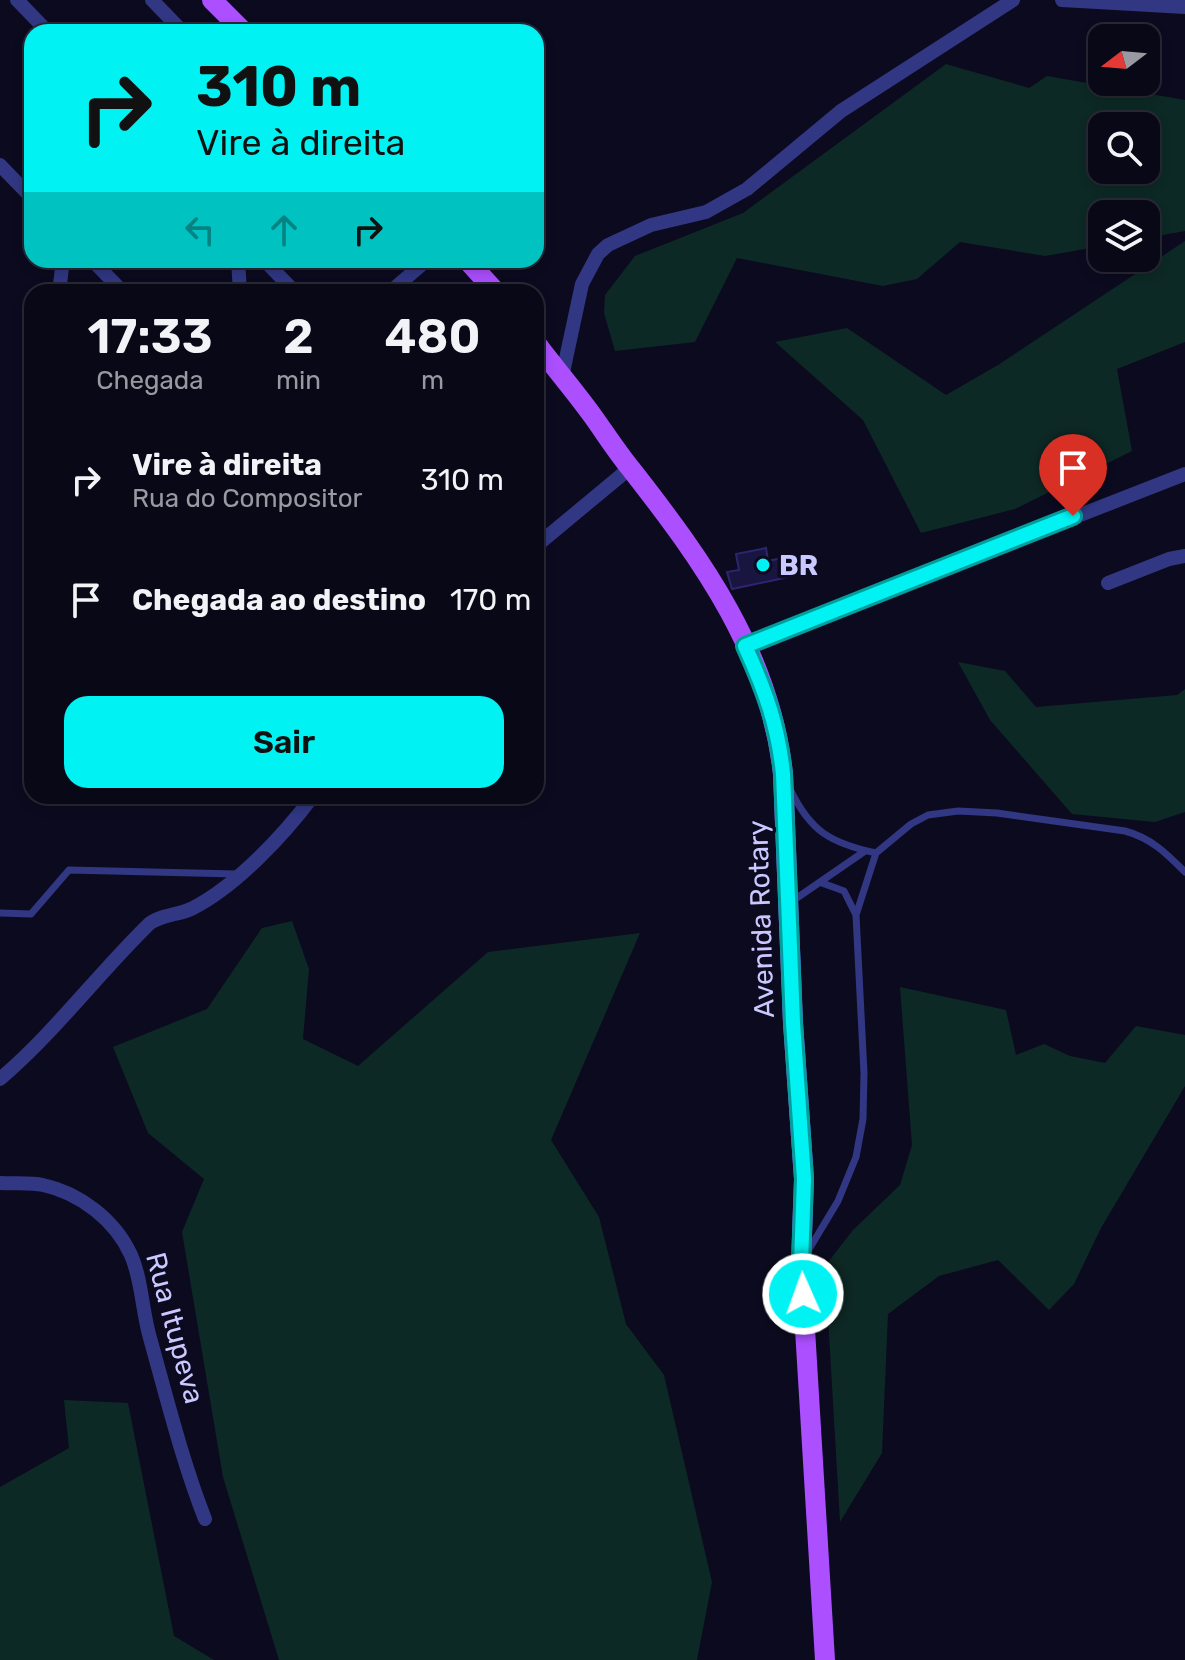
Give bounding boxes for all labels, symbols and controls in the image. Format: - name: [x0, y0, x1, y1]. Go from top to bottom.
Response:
- north arrow: [1088, 24, 1160, 96]
- map controls: [1088, 24, 1160, 272]
- text: 310 m: [196, 54, 361, 120]
- icon: right: [64, 56, 168, 160]
- button: search: [1088, 112, 1160, 184]
- text: Vire à direita: [196, 121, 405, 164]
- button: layers: [1088, 200, 1160, 272]
- icon: left: [178, 208, 222, 252]
- icon: ahead: [262, 208, 306, 252]
- icon: right: [346, 208, 390, 252]
- text: 17:33: [87, 308, 213, 365]
- text: 2: [283, 308, 314, 365]
- text: 480: [385, 308, 481, 365]
- text: Chegada: [96, 365, 204, 396]
- text: min: [276, 365, 321, 396]
- text: m: [421, 365, 444, 396]
- pin: [1039, 434, 1107, 516]
- icon: arrive: [1051, 446, 1095, 490]
- text: Vire à direita: [132, 447, 322, 483]
- icon: right: [64, 458, 108, 502]
- text: 310 m: [421, 462, 504, 498]
- text: Rua do Compositor: [132, 483, 362, 514]
- place label: BR: [779, 549, 818, 582]
- marker: BR: [754, 556, 772, 574]
- icon: arrive: [64, 578, 108, 622]
- text: Chegada ao destino: [132, 582, 426, 618]
- text: 170 m: [450, 582, 531, 618]
- button: Sair: [64, 696, 504, 788]
- street label: Avenida Rotary: [741, 820, 781, 1018]
- street label: Rua Itupeva: [139, 1249, 211, 1407]
- position arrow: [761, 1252, 845, 1336]

